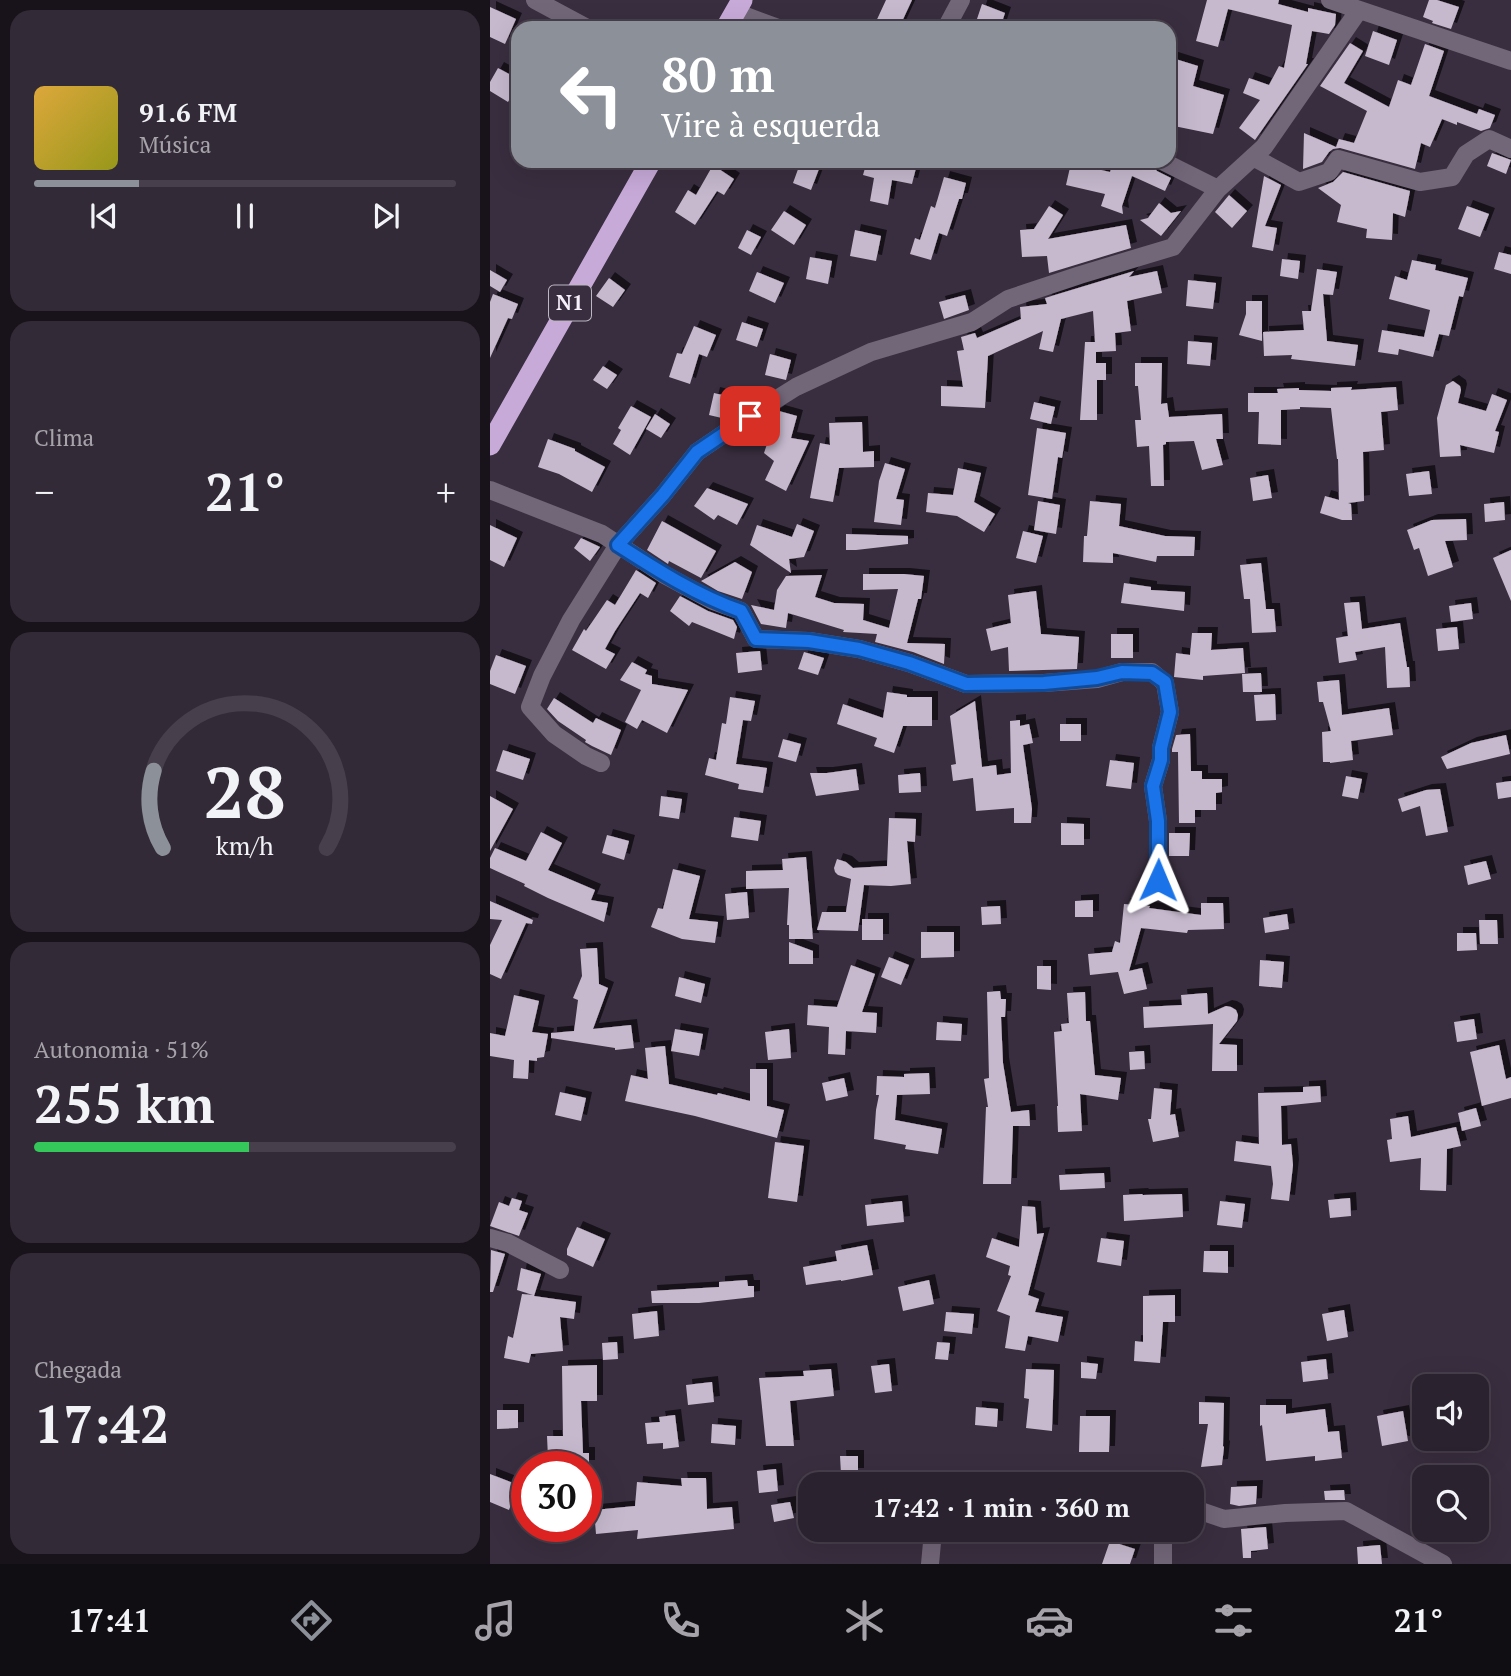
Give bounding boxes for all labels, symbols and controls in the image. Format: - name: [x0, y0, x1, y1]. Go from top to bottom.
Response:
- text: 80 m: [661, 41, 775, 106]
- icon: left: [546, 49, 637, 140]
- text: 91.6 FM: [139, 95, 237, 129]
- text: Vire à esquerda: [661, 104, 881, 146]
- text: Música: [139, 129, 211, 160]
- icon: previous: [85, 197, 123, 235]
- icon: pause: [226, 197, 264, 235]
- icon: next: [367, 197, 405, 235]
- road number: N1: [549, 286, 591, 320]
- pin: [720, 386, 780, 446]
- icon: arrive: [731, 397, 769, 435]
- text: Clima: [34, 422, 94, 453]
- text: 21°: [205, 457, 285, 526]
- text: −: [34, 467, 54, 517]
- text: +: [436, 467, 456, 517]
- text: 28: [204, 742, 286, 839]
- text: km/h: [216, 829, 274, 862]
- position arrow: [1121, 843, 1195, 917]
- text: Autonomia · 51%: [34, 1034, 209, 1065]
- text: 255 km: [34, 1069, 215, 1138]
- text: Chegada: [34, 1354, 122, 1385]
- map controls: [1412, 1374, 1489, 1542]
- button: sound: [1412, 1374, 1489, 1451]
- text: 17:42: [34, 1389, 169, 1458]
- speed limit sign: 30: [511, 1451, 602, 1542]
- button: search: [1412, 1465, 1489, 1542]
- text: 17:42 · 1 min · 360 m: [872, 1490, 1130, 1524]
- icon: directions: [287, 1596, 336, 1645]
- icon: music: [471, 1596, 520, 1645]
- icon: phone: [656, 1596, 705, 1645]
- icon: climate: [840, 1596, 889, 1645]
- icon: car: [1025, 1596, 1074, 1645]
- icon: filters: [1209, 1596, 1258, 1645]
- text: 17:41: [68, 1599, 151, 1641]
- text: 21°: [1394, 1599, 1443, 1641]

